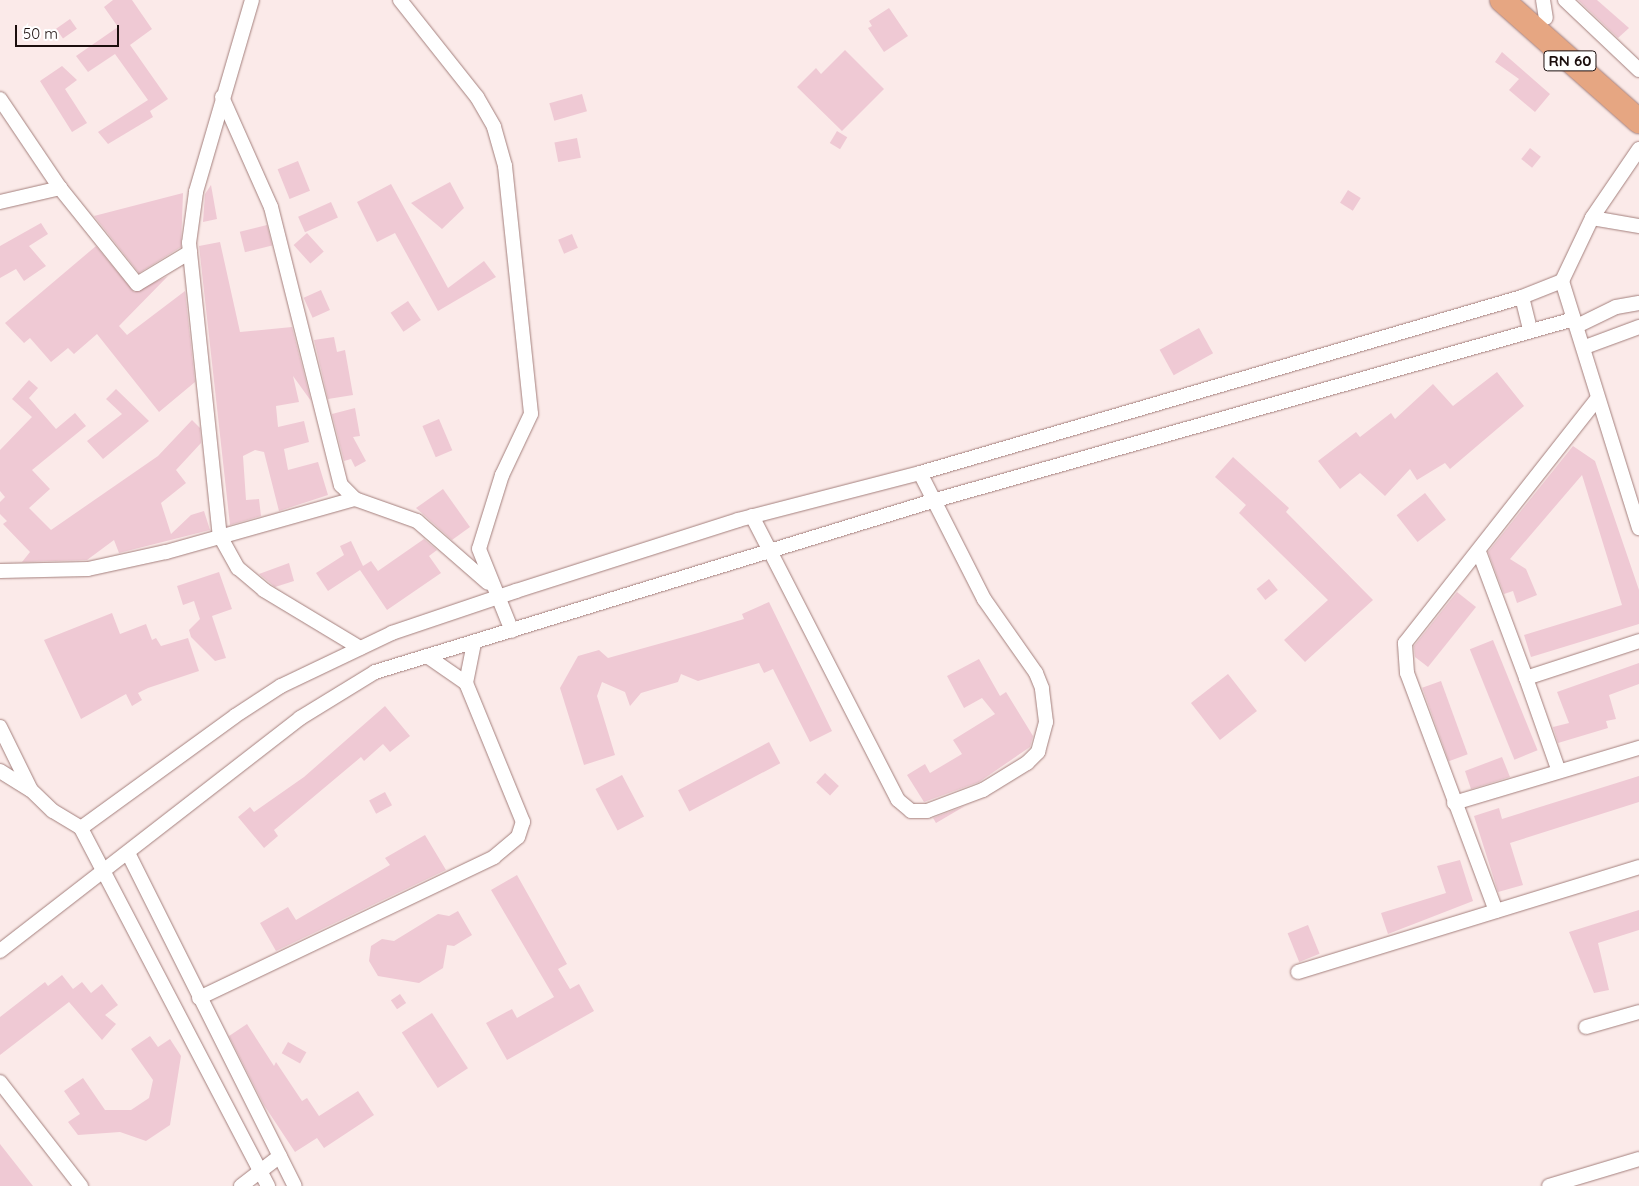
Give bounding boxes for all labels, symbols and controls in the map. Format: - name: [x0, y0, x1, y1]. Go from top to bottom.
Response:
- scale bar: [18, 15, 121, 47]
- text: 50 m: [23, 24, 58, 43]
- road number: RN 60: [1542, 48, 1598, 74]

